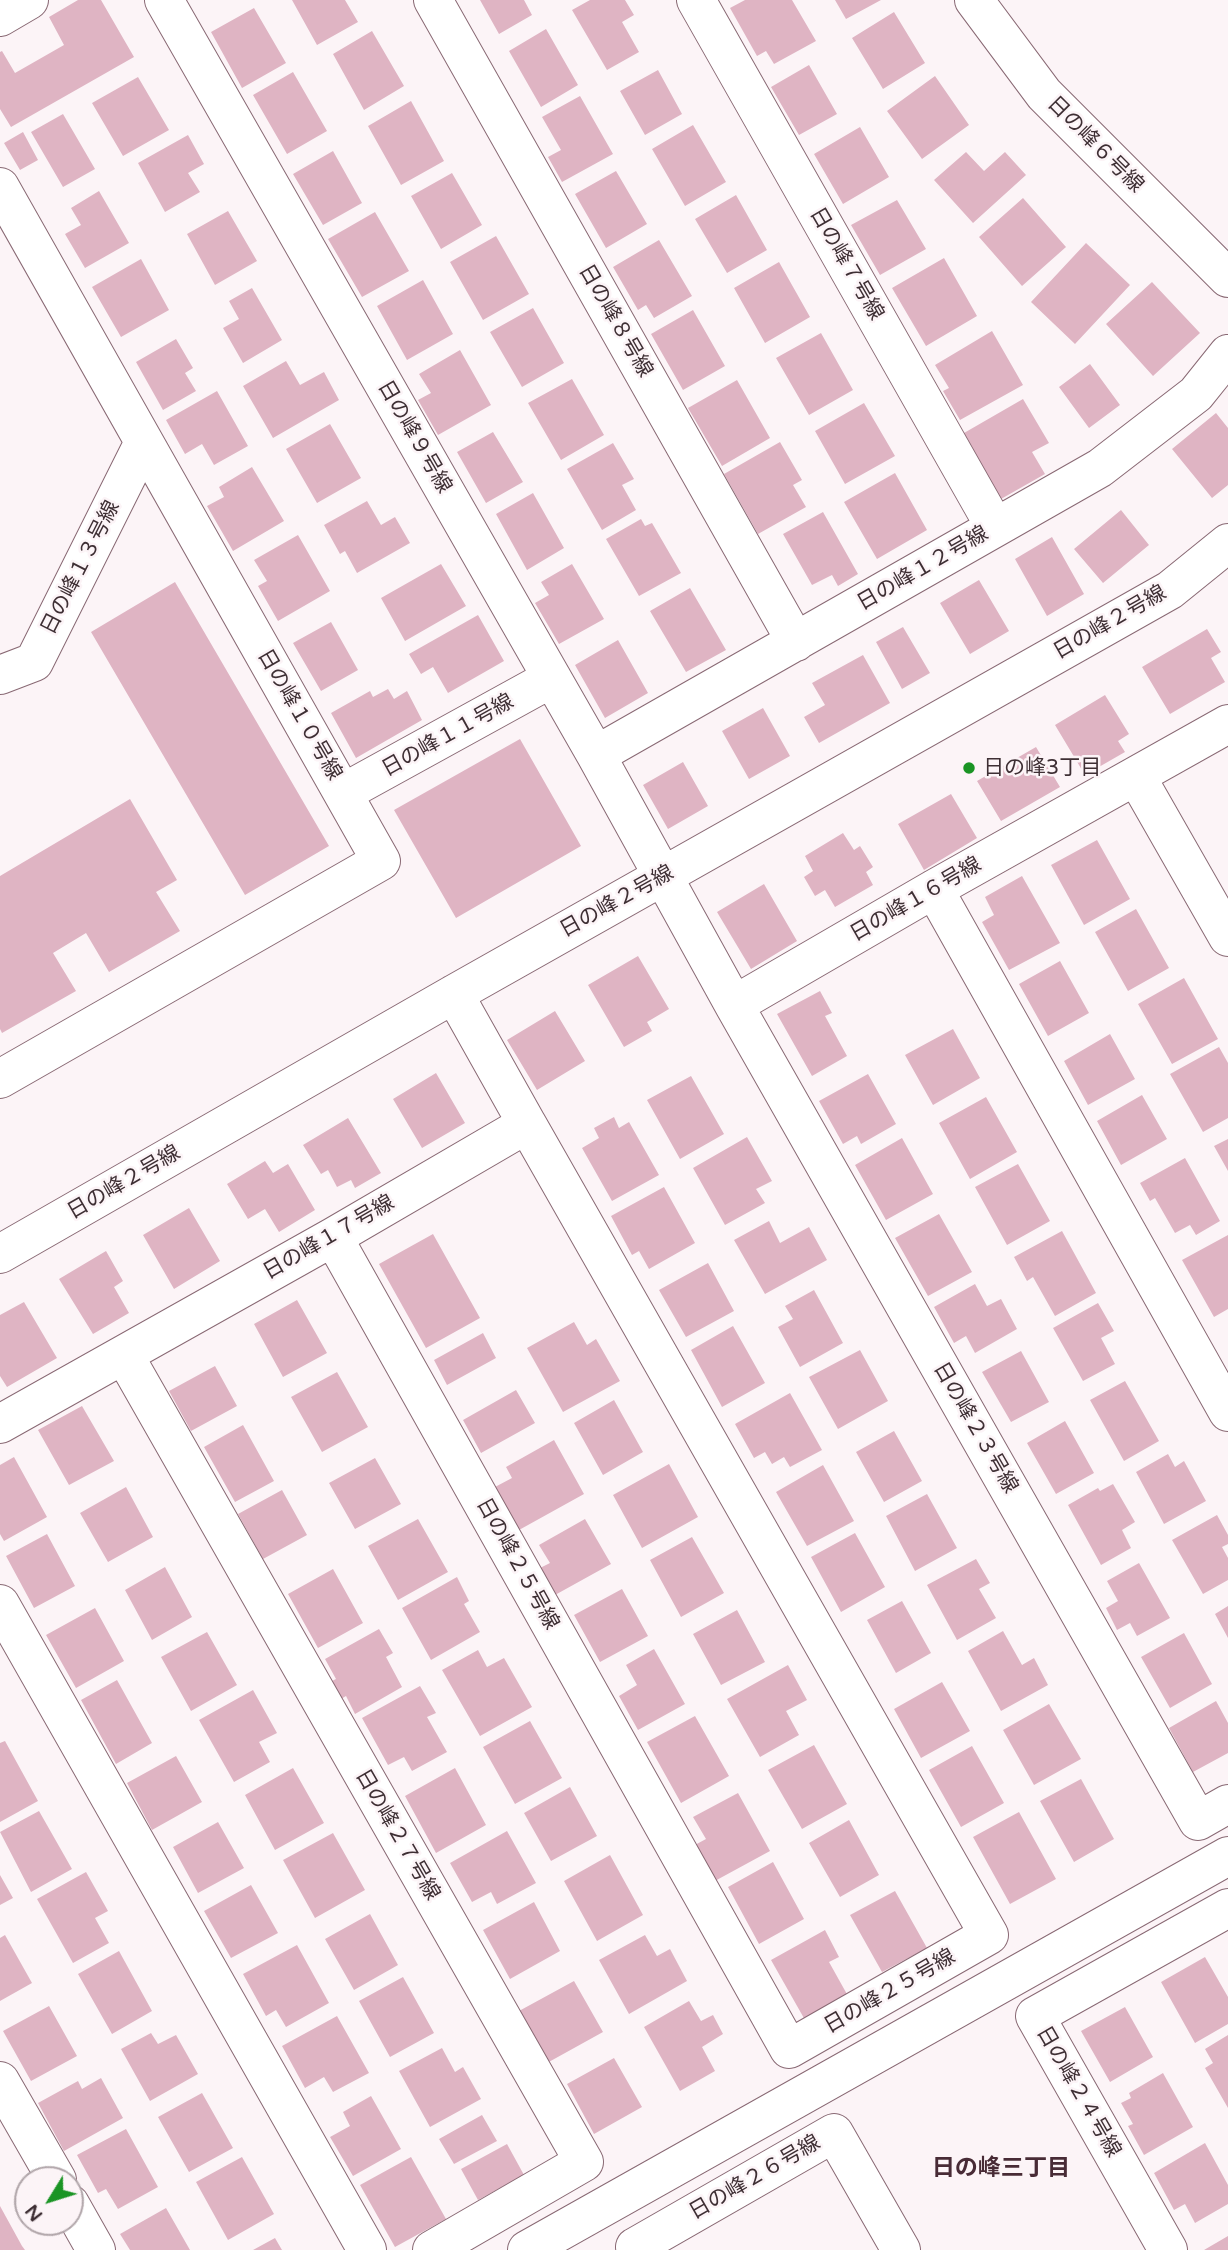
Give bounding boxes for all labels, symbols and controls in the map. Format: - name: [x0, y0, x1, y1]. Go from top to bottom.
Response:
- street label: 日の峰６号線: [1042, 92, 1148, 198]
- street label: 日の峰７号線: [804, 203, 888, 325]
- street label: 日の峰８号線: [573, 260, 657, 382]
- street label: 日の峰９号線: [372, 376, 456, 498]
- street label: 日の峰１３号線: [36, 497, 126, 639]
- street label: 日の峰１２号線: [853, 521, 993, 617]
- street label: 日の峰２号線: [1049, 581, 1171, 665]
- street label: 日の峰１０号線: [251, 645, 347, 785]
- street label: 日の峰１１号線: [378, 689, 518, 783]
- place label: 日の峰3丁目: [983, 755, 1101, 781]
- marker: 日の峰3丁目: [961, 760, 977, 776]
- street label: 日の峰１６号線: [846, 852, 986, 948]
- street label: 日の峰２号線: [556, 860, 678, 944]
- street label: 日の峰２号線: [63, 1141, 185, 1225]
- street label: 日の峰１７号線: [259, 1190, 399, 1286]
- street label: 日の峰２３号線: [927, 1358, 1023, 1498]
- street label: 日の峰２５号線: [470, 1494, 564, 1634]
- street label: 日の峰２７号線: [349, 1765, 445, 1905]
- street label: 日の峰２５号線: [820, 1944, 960, 2040]
- street label: 日の峰２４号線: [1030, 2022, 1126, 2162]
- street label: 日の峰２６号線: [685, 2130, 825, 2226]
- district label: 日の峰三丁目: [932, 2155, 1070, 2183]
- north arrow: [14, 2166, 84, 2236]
- text: N: [21, 2200, 47, 2225]

